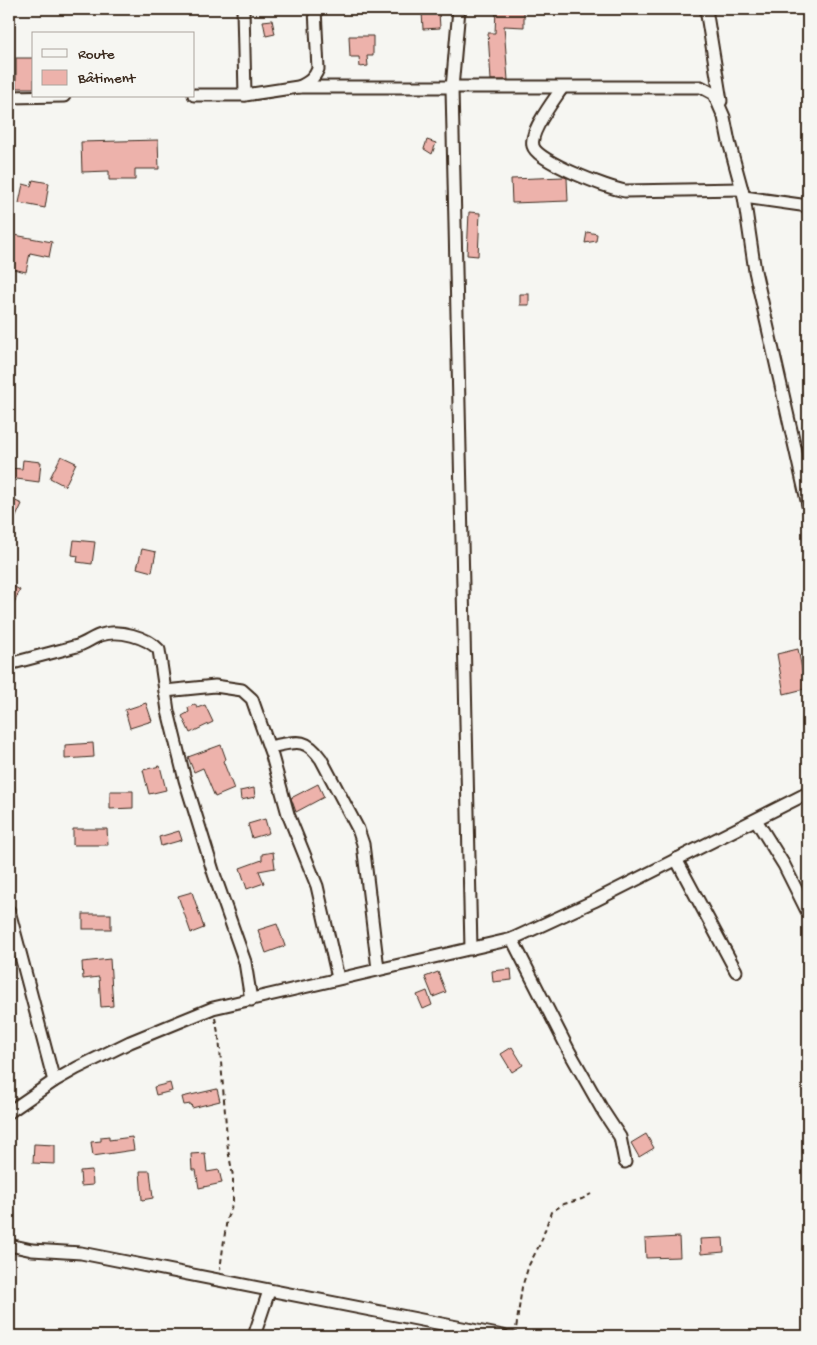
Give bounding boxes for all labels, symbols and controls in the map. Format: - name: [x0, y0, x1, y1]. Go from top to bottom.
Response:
- legend: [32, 32, 195, 98]
- text: Route: [78, 46, 115, 64]
- text: Bâtiment: [77, 70, 137, 88]

